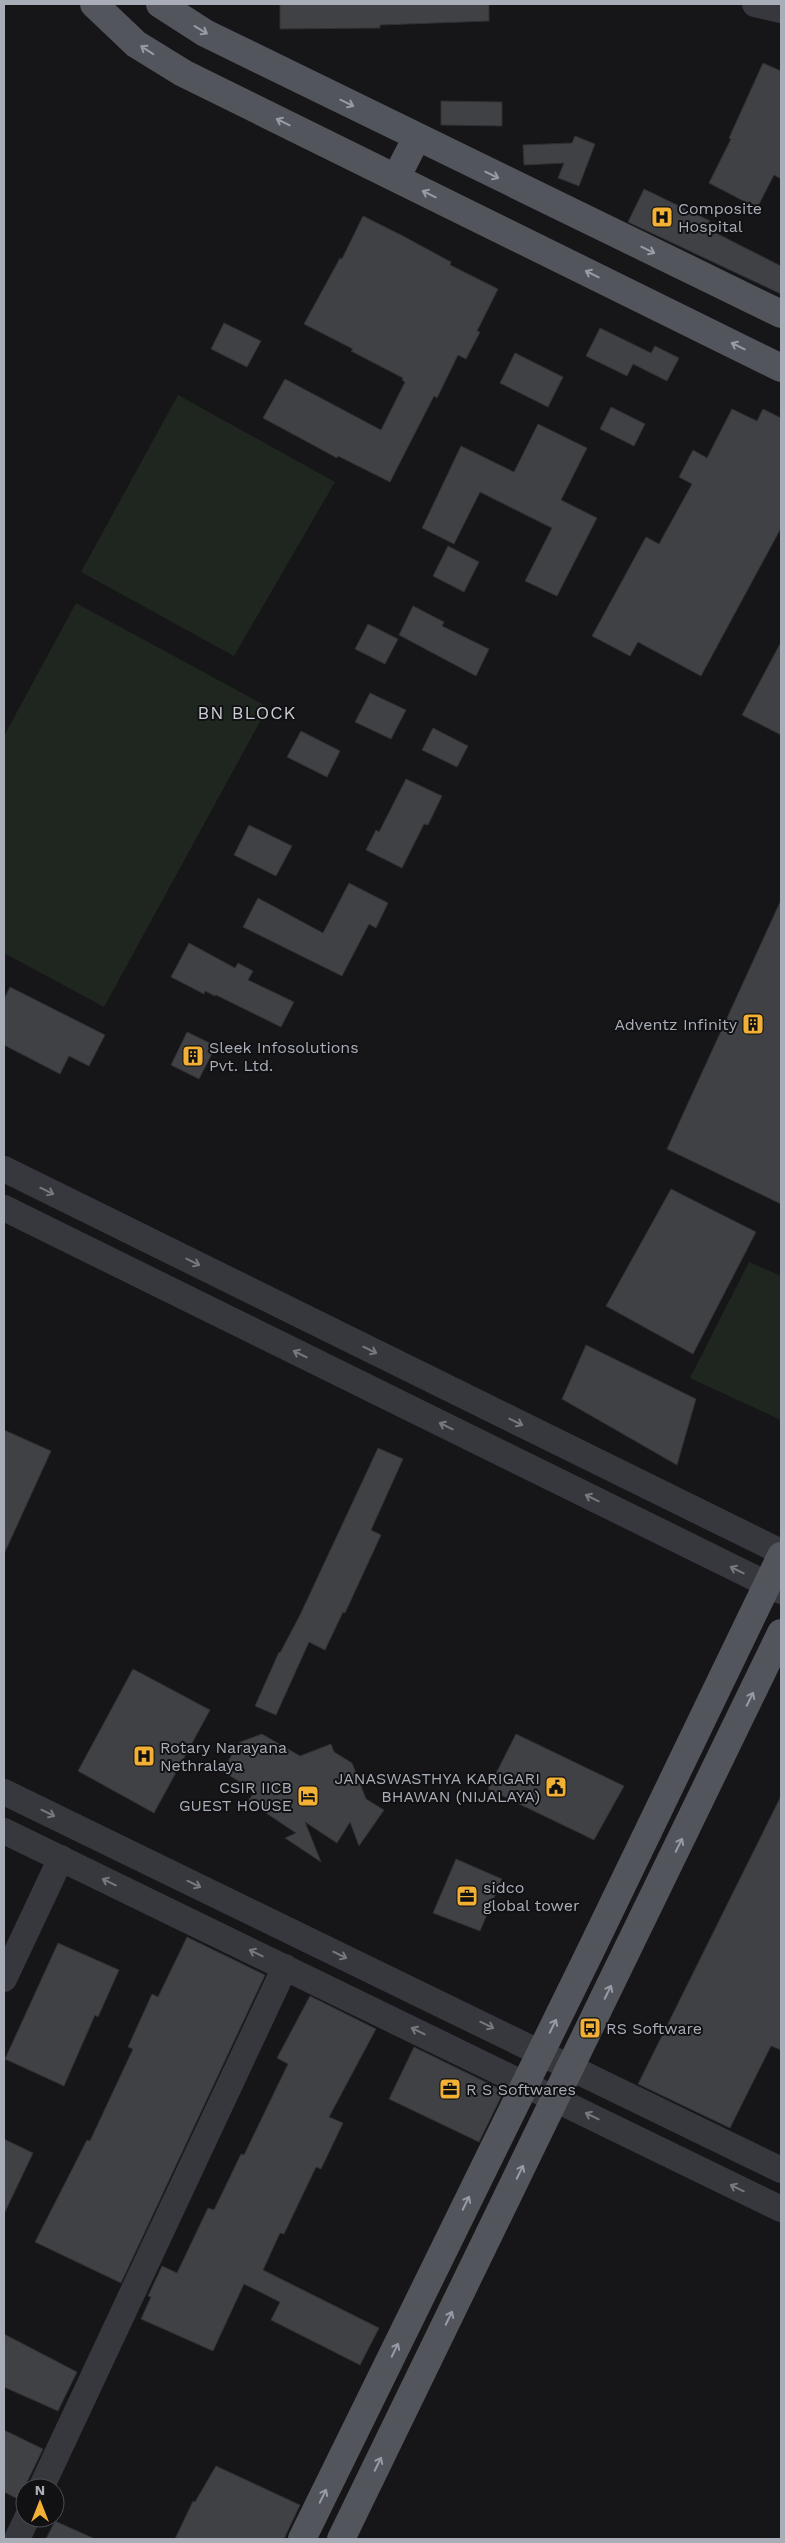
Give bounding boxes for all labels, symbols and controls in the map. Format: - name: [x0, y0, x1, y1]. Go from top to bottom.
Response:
- one-way arrow: [194, 26, 208, 36]
- one-way arrow: [140, 45, 154, 55]
- one-way arrow: [339, 98, 354, 108]
- one-way arrow: [276, 117, 291, 127]
- one-way arrow: [485, 170, 500, 180]
- one-way arrow: [422, 189, 437, 198]
- place label: Composite Hospital: [678, 199, 762, 236]
- hospital icon: Composite Hospital: [650, 205, 674, 229]
- one-way arrow: [640, 246, 655, 255]
- one-way arrow: [585, 269, 600, 279]
- one-way arrow: [730, 341, 745, 351]
- district label: BN BLOCK: [198, 702, 296, 723]
- building icon: Adventz Infinity: [741, 1012, 765, 1036]
- place label: Adventz Infinity: [614, 1015, 738, 1034]
- place label: Sleek Infosolutions Pvt. Ltd.: [209, 1038, 359, 1075]
- building icon: Sleek Infosolutions Pvt. Ltd.: [181, 1044, 205, 1068]
- one-way arrow: [40, 1186, 55, 1196]
- one-way arrow: [185, 1258, 200, 1268]
- one-way arrow: [363, 1345, 378, 1355]
- one-way arrow: [293, 1349, 308, 1358]
- one-way arrow: [508, 1417, 523, 1427]
- one-way arrow: [439, 1421, 454, 1430]
- one-way arrow: [585, 1493, 600, 1502]
- one-way arrow: [730, 1565, 745, 1575]
- one-way arrow: [745, 1692, 755, 1707]
- place label: Rotary Narayana Nethralaya: [160, 1738, 287, 1775]
- hospital icon: Rotary Narayana Nethralaya: [132, 1744, 156, 1768]
- place label: JANASWASTHYA KARIGARI BHAWAN (NIJALAYA): [335, 1769, 540, 1806]
- public building icon: JANASWASTHYA KARIGARI BHAWAN (NIJALAYA): [544, 1775, 568, 1799]
- place label: CSIR IICB GUEST HOUSE: [179, 1778, 292, 1815]
- hotel icon: CSIR IICB GUEST HOUSE: [296, 1784, 320, 1808]
- one-way arrow: [40, 1809, 55, 1818]
- one-way arrow: [674, 1838, 684, 1853]
- one-way arrow: [102, 1877, 117, 1886]
- place label: sidco global tower: [483, 1878, 580, 1915]
- one-way arrow: [186, 1880, 201, 1889]
- office icon: sidco global tower: [455, 1884, 479, 1908]
- one-way arrow: [248, 1947, 263, 1957]
- one-way arrow: [332, 1950, 347, 1960]
- one-way arrow: [603, 1984, 613, 1999]
- bus stop icon: RS Software: [578, 2016, 602, 2040]
- one-way arrow: [548, 2019, 558, 2034]
- place label: RS Software: [606, 2019, 702, 2038]
- one-way arrow: [479, 2021, 494, 2031]
- one-way arrow: [410, 2026, 425, 2036]
- office icon: R S Softwares: [438, 2077, 462, 2101]
- place label: R S Softwares: [466, 2080, 576, 2099]
- one-way arrow: [585, 2111, 600, 2120]
- one-way arrow: [516, 2165, 525, 2180]
- one-way arrow: [730, 2183, 745, 2193]
- one-way arrow: [461, 2196, 471, 2211]
- one-way arrow: [445, 2311, 454, 2326]
- one-way arrow: [390, 2342, 400, 2357]
- one-way arrow: [373, 2457, 383, 2472]
- north arrow: [15, 2478, 65, 2528]
- text: N: [35, 2482, 45, 2498]
- one-way arrow: [318, 2488, 328, 2503]

